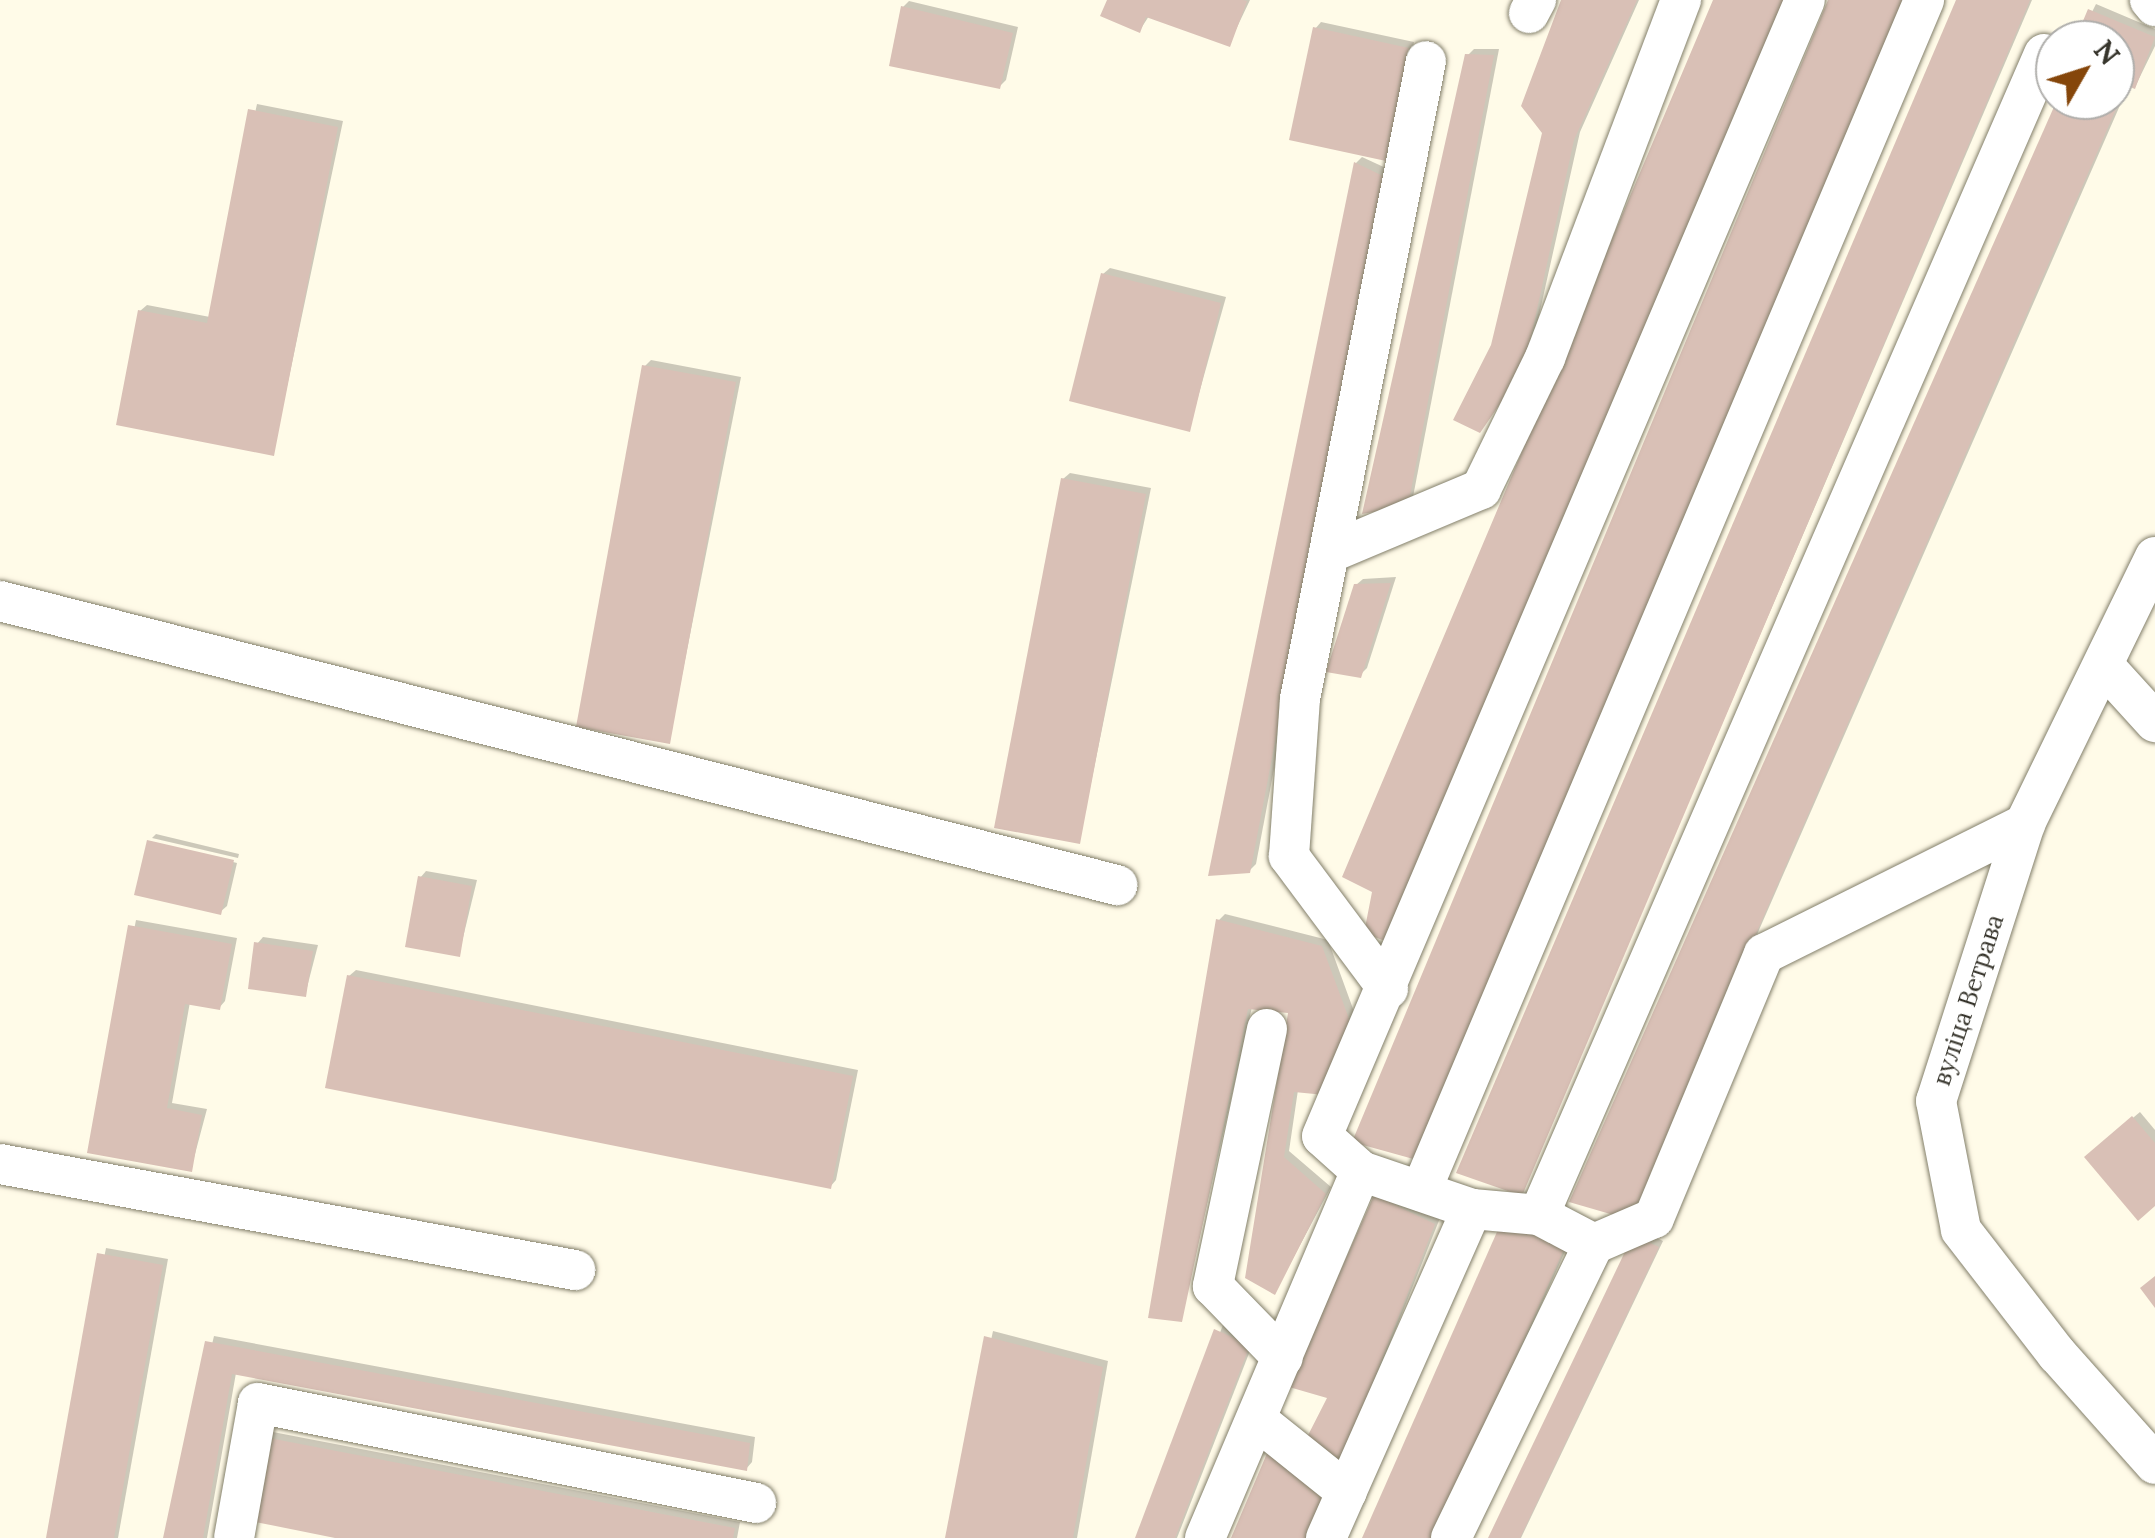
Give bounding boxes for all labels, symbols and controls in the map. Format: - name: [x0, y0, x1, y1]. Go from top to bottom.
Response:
- north arrow: [2035, 20, 2135, 120]
- text: N: [2086, 33, 2128, 72]
- street label: вуліца Ветрава: [1926, 911, 2010, 1089]

